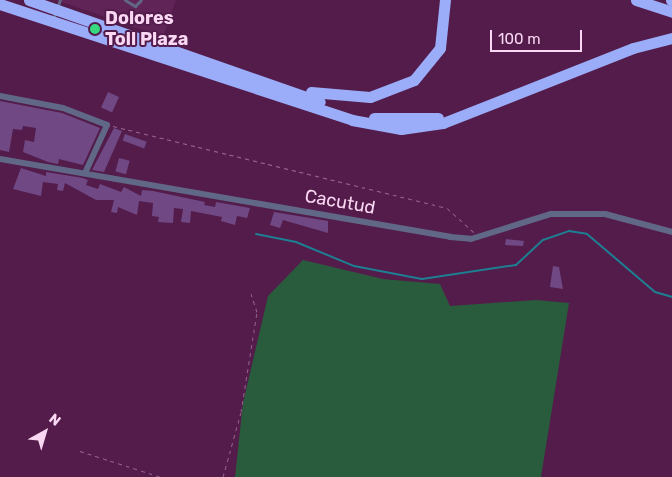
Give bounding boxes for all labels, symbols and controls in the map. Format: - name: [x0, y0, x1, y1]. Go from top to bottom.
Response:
- place label: Dolores Toll Plaza: [105, 8, 188, 50]
- scale bar: [492, 20, 584, 52]
- marker: Dolores Toll Plaza: [89, 23, 101, 35]
- text: 100 m: [498, 30, 540, 48]
- street label: Cacutud: [303, 185, 377, 219]
- north arrow: [20, 407, 70, 457]
- text: N: [45, 410, 64, 430]

